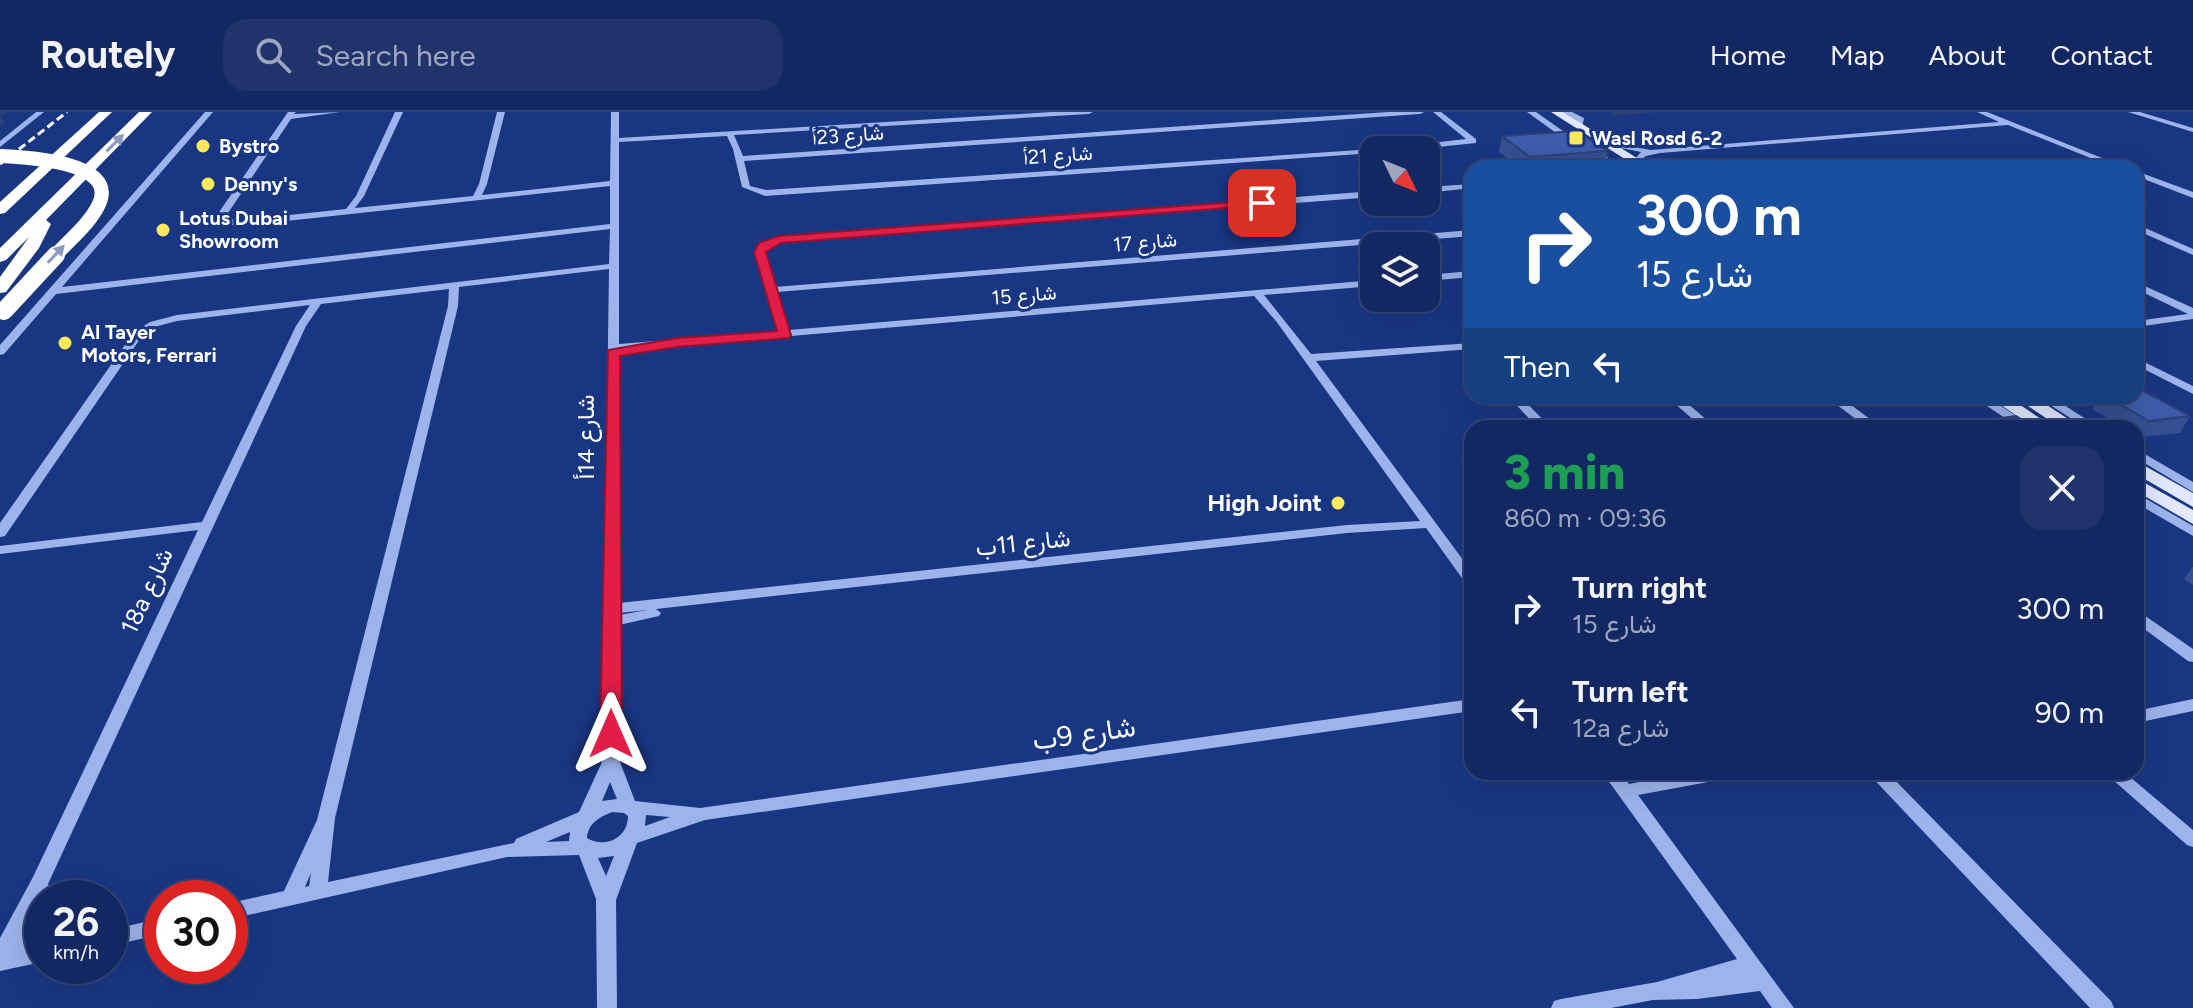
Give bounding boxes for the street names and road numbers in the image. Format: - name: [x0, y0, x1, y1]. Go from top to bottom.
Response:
- street label: شارع 23أ: [811, 121, 885, 151]
- street label: شارع 21أ: [1023, 141, 1094, 171]
- street label: شارع 17: [1112, 227, 1178, 259]
- street label: شارع 15: [991, 280, 1058, 312]
- street label: شارع 14أ: [571, 395, 602, 479]
- street label: شارع 11ب: [974, 523, 1072, 564]
- street label: 18a شارع: [114, 543, 181, 639]
- street label: شارع 9ب: [1030, 709, 1138, 759]

